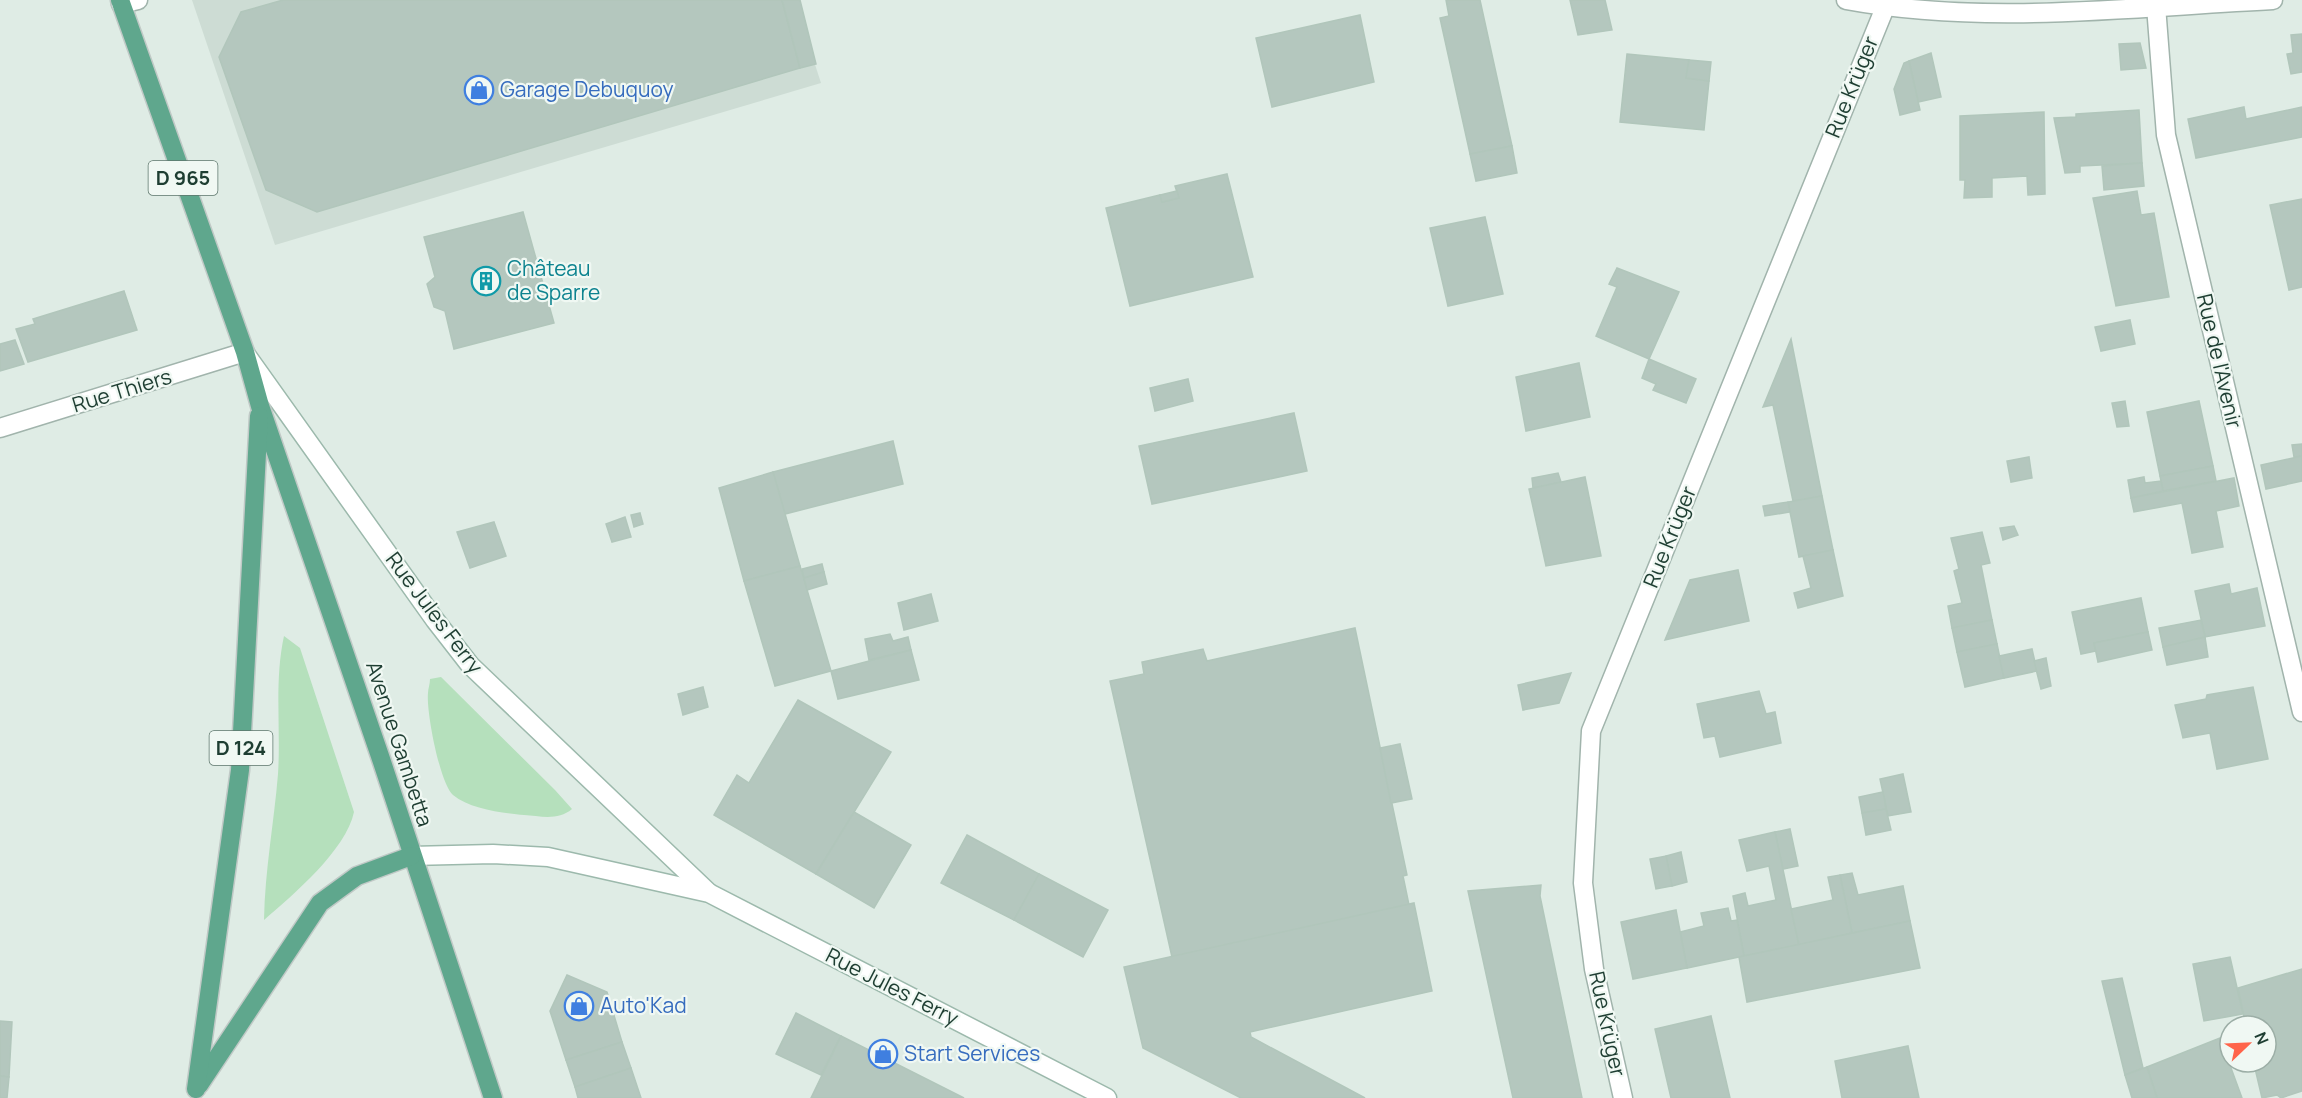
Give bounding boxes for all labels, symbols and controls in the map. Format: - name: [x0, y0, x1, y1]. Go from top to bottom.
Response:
- street label: Rue Krüger: [1818, 31, 1884, 141]
- shop icon: Garage Debuquoy: [463, 74, 495, 106]
- place label: Garage Debuquoy: [500, 75, 673, 103]
- road number: D 965: [148, 161, 218, 195]
- place label: Château de Sparre: [507, 254, 600, 306]
- building icon: Château de Sparre: [470, 265, 502, 297]
- street label: Rue de l'Avenir: [2191, 291, 2249, 431]
- street label: Rue Thiers: [69, 362, 175, 418]
- street label: Rue Krüger: [1636, 481, 1702, 591]
- street label: Rue Jules Ferry: [380, 546, 490, 679]
- street label: Avenue Gambetta: [360, 657, 440, 830]
- road number: D 124: [210, 731, 272, 765]
- street label: Rue Jules Ferry: [821, 941, 964, 1032]
- street label: Rue Krüger: [1583, 969, 1633, 1079]
- shop icon: Auto'Kad: [563, 990, 595, 1022]
- place label: Auto'Kad: [600, 991, 687, 1019]
- north arrow: [2218, 1014, 2278, 1074]
- text: N: [2249, 1029, 2274, 1048]
- shop icon: Start Services: [867, 1038, 899, 1070]
- place label: Start Services: [904, 1039, 1040, 1067]

